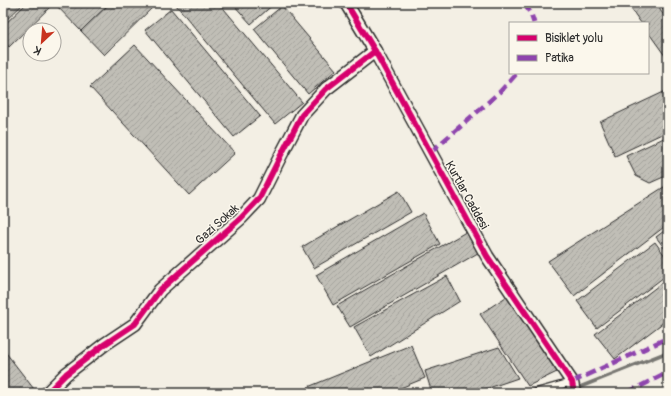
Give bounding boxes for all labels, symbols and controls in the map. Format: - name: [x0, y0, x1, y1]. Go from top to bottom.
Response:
- north arrow: [22, 22, 62, 62]
- legend: [509, 22, 649, 74]
- text: Bisiklet yolu: [545, 31, 603, 46]
- text: K: [32, 43, 44, 58]
- text: Patika: [545, 51, 574, 66]
- street label: Kurtlar Caddesi: [442, 158, 492, 232]
- street label: Gazi Sokak: [192, 201, 242, 248]

